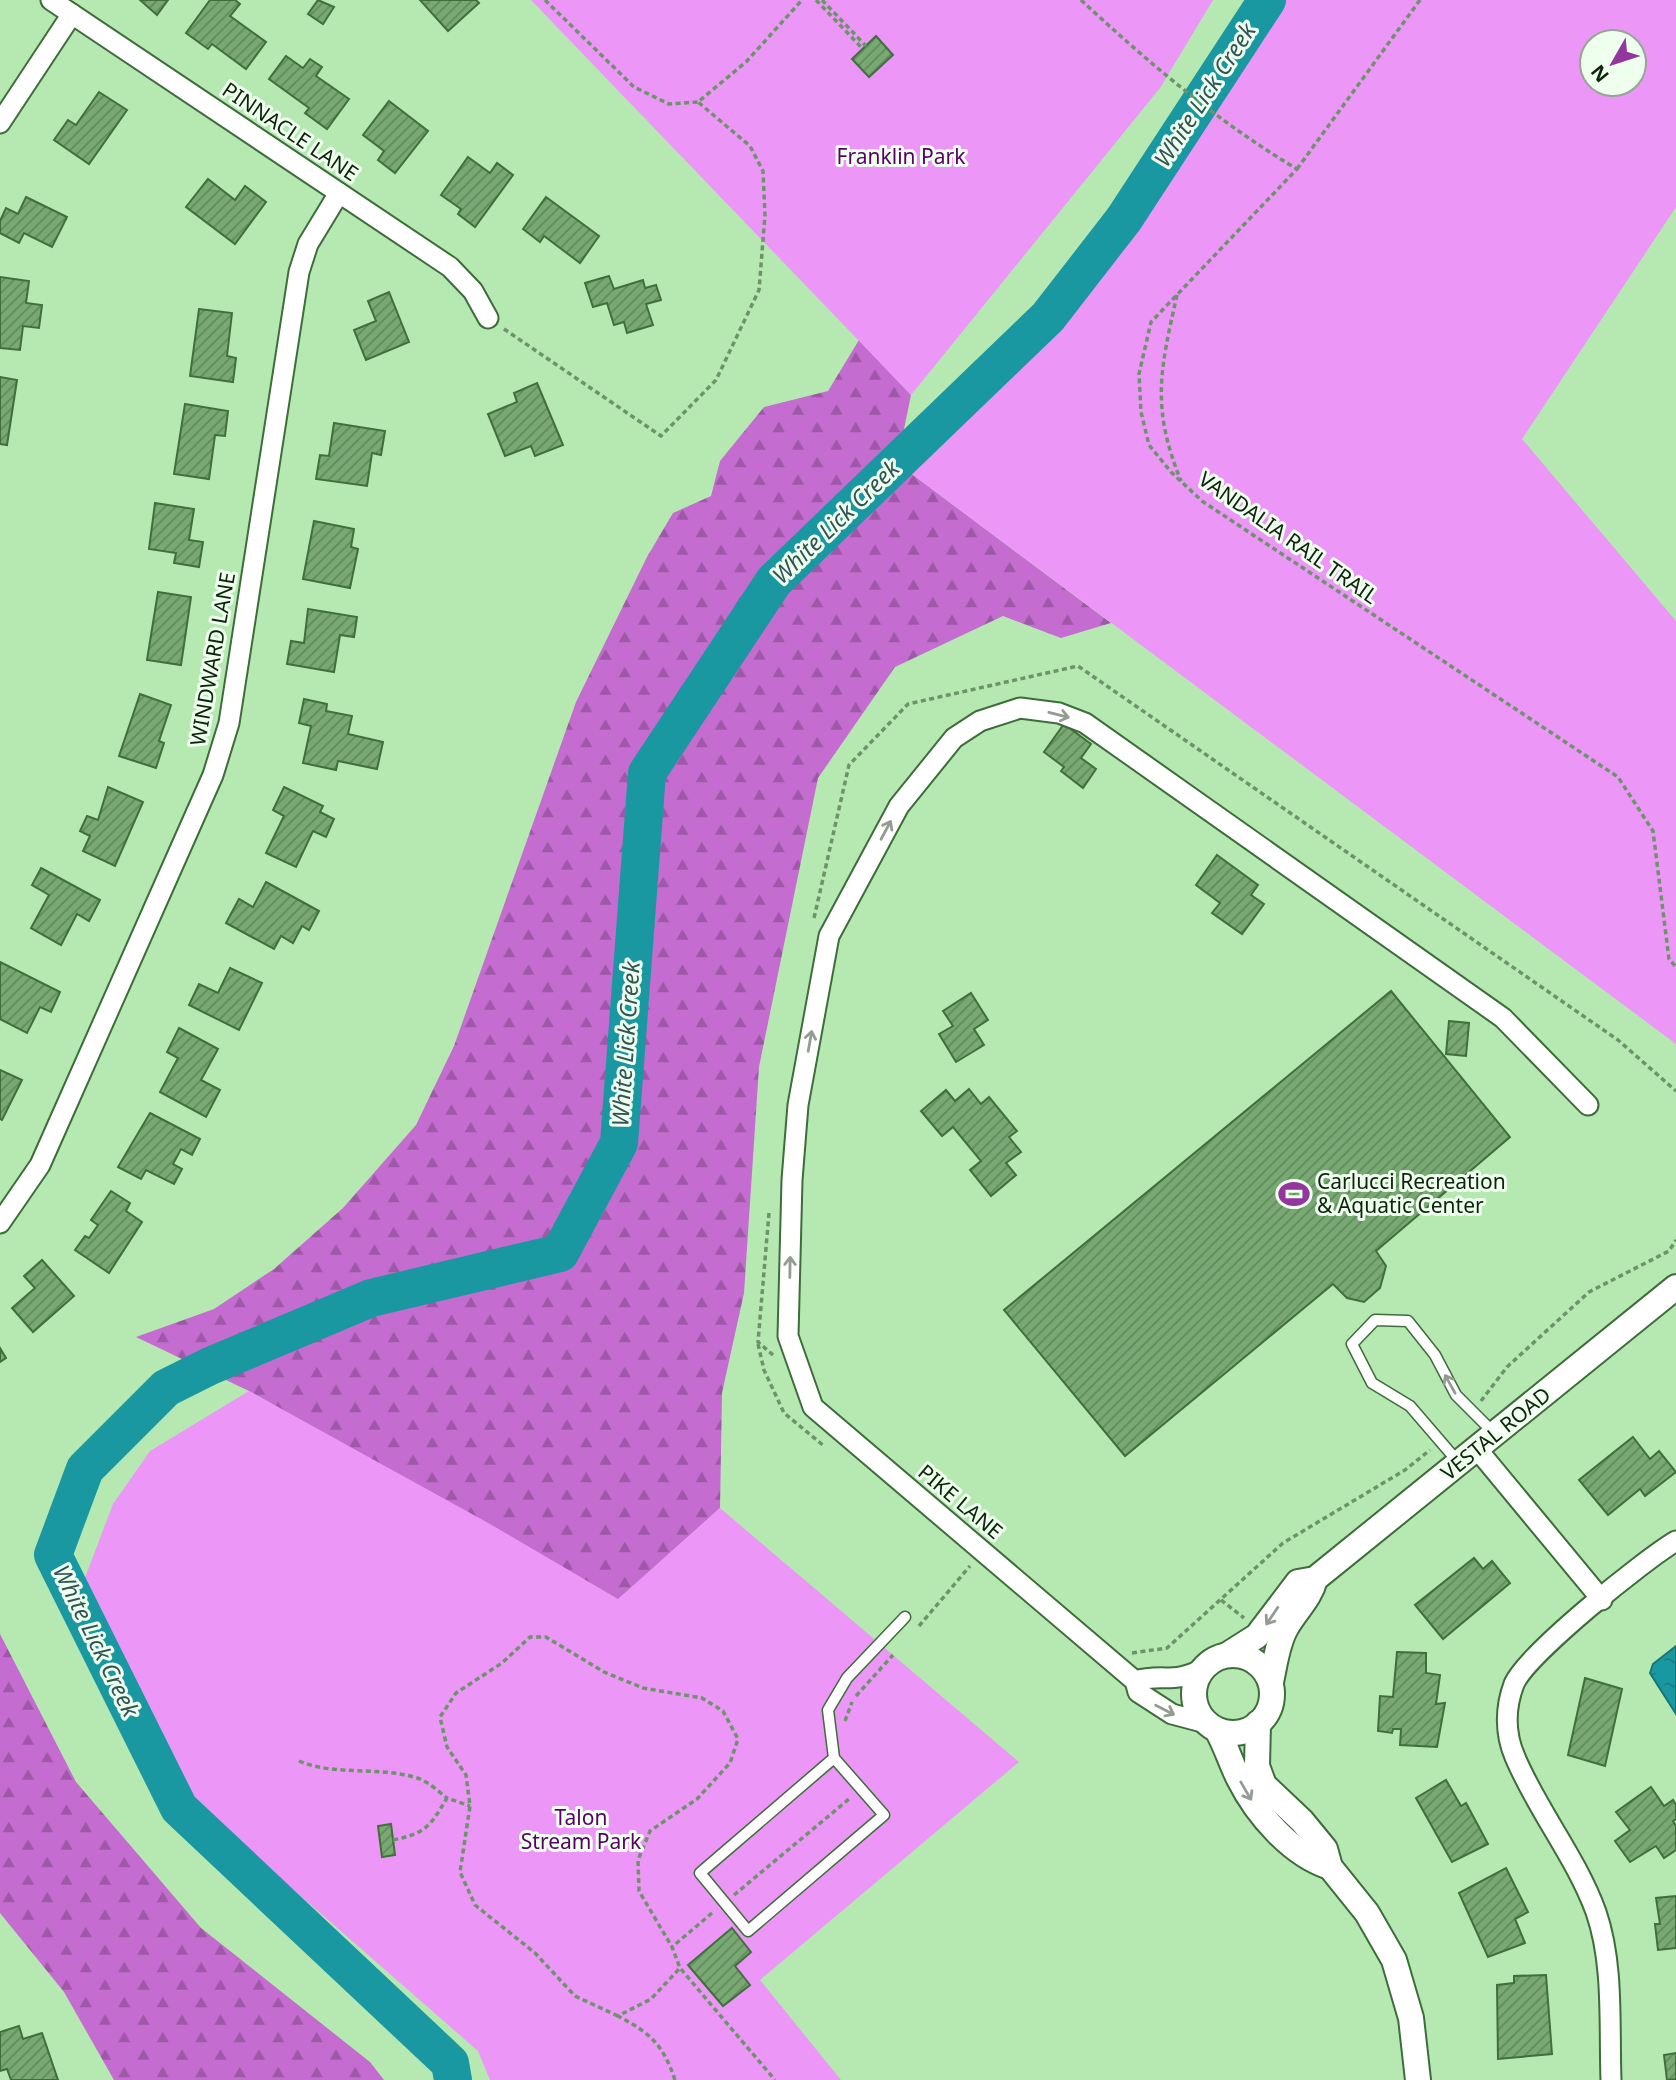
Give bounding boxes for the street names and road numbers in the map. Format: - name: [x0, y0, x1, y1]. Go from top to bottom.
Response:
- street label: PINNACLE LANE: [217, 75, 364, 187]
- street label: VANDALIA RAIL TRAIL: [1193, 465, 1384, 610]
- street label: WINDWARD LANE: [183, 570, 241, 748]
- street label: VESTAL ROAD: [1435, 1380, 1556, 1486]
- street label: PIKE LANE: [913, 1458, 1009, 1545]

